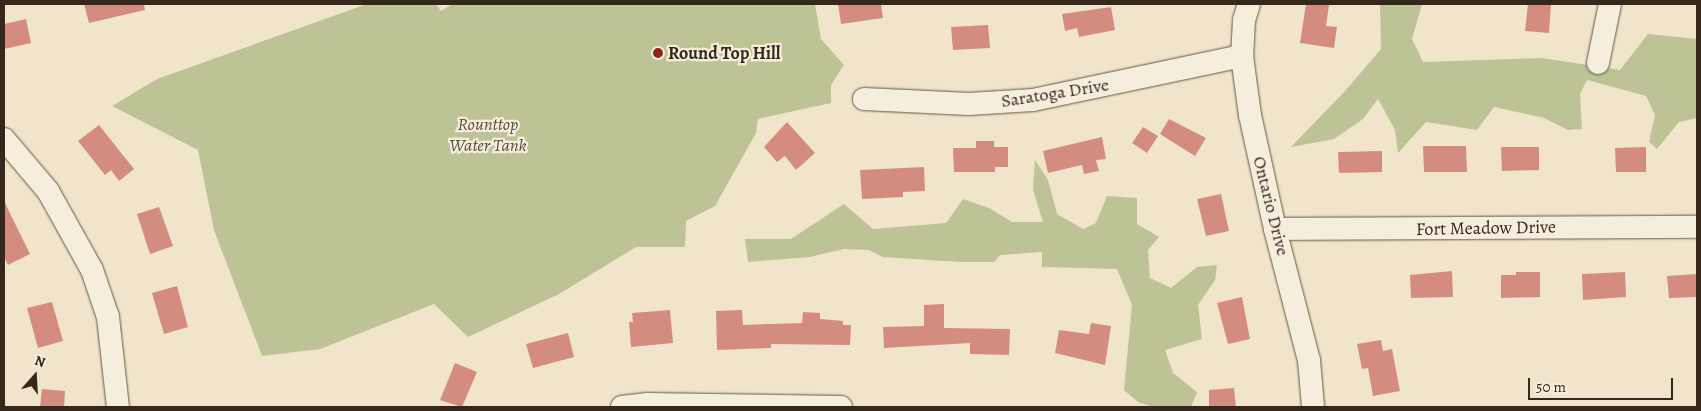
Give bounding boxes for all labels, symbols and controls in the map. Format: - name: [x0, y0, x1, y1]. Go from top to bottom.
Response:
- place label: Round Top Hill: [668, 42, 781, 64]
- marker: Round Top Hill: [652, 47, 664, 59]
- street label: Saratoga Drive: [1000, 74, 1110, 112]
- park label: Rounttop Water Tank: [449, 114, 527, 156]
- street label: Ontario Drive: [1248, 154, 1294, 258]
- street label: Fort Meadow Drive: [1416, 216, 1556, 240]
- north arrow: [10, 351, 60, 401]
- text: N: [32, 351, 48, 372]
- scale bar: [1531, 368, 1676, 400]
- text: 50 m: [1536, 377, 1566, 397]

